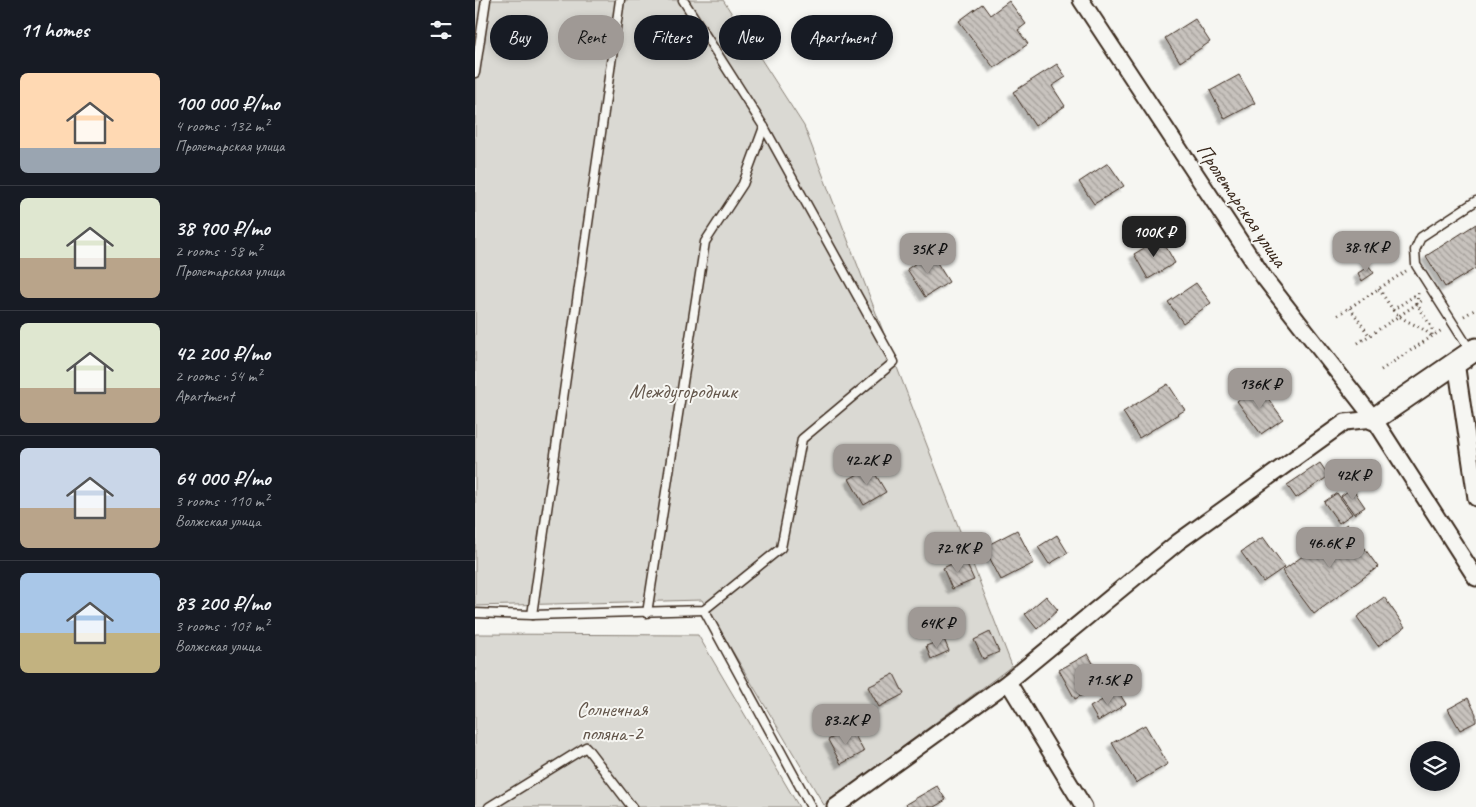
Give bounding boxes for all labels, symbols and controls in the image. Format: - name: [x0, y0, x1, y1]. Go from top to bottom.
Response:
- chip: Buy: [490, 15, 548, 60]
- chip: Rent: [558, 15, 624, 60]
- chip: Filters: [634, 15, 709, 60]
- chip: New: [719, 15, 781, 60]
- chip: Apartment: [791, 15, 893, 60]
- icon: filters: [427, 16, 455, 44]
- text: 11 homes: [20, 17, 89, 43]
- text: 100 000 ₽/mo: [175, 90, 280, 116]
- icon: home: [60, 93, 120, 153]
- text: 4 rooms · 132 m²: [175, 116, 269, 136]
- text: Пролетарская улица: [175, 136, 284, 156]
- street label: Пролетарская улица: [1191, 138, 1294, 273]
- text: 38 900 ₽/mo: [175, 215, 270, 241]
- pin: 100K ₽: [1113, 216, 1195, 258]
- icon: home: [60, 218, 120, 278]
- text: 100K ₽: [1133, 222, 1175, 242]
- pin: 38.9K ₽: [1320, 230, 1412, 273]
- pin: 35K ₽: [893, 232, 963, 275]
- text: 38.9K ₽: [1344, 237, 1388, 257]
- text: 35K ₽: [911, 239, 945, 259]
- text: 2 rooms · 58 m²: [175, 241, 261, 261]
- text: Пролетарская улица: [175, 261, 284, 281]
- text: 42 200 ₽/mo: [175, 340, 270, 366]
- icon: home: [60, 343, 120, 403]
- text: 2 rooms · 54 m²: [175, 366, 261, 386]
- pin: 136K ₽: [1219, 368, 1301, 410]
- text: 136K ₽: [1239, 374, 1281, 394]
- park label: Междугородник: [629, 378, 739, 404]
- text: Apartment: [175, 386, 234, 406]
- pin: 42.2K ₽: [821, 444, 913, 486]
- text: 42.2K ₽: [844, 450, 890, 470]
- pin: 42K ₽: [1318, 458, 1388, 501]
- text: 64 000 ₽/mo: [175, 465, 271, 491]
- text: 42K ₽: [1336, 465, 1370, 485]
- icon: home: [60, 468, 120, 528]
- text: 3 rooms · 110 m²: [175, 491, 269, 511]
- text: Волжская улица: [175, 511, 260, 531]
- pin: 46.6K ₽: [1284, 526, 1376, 569]
- pin: 72.9K ₽: [912, 532, 1004, 574]
- text: 46.6K ₽: [1307, 533, 1353, 553]
- text: 72.9K ₽: [936, 538, 980, 558]
- text: 83 200 ₽/mo: [175, 590, 270, 616]
- icon: home: [60, 593, 120, 653]
- pin: 64K ₽: [902, 606, 972, 649]
- text: 64K ₽: [919, 613, 955, 633]
- text: 3 rooms · 107 m²: [175, 616, 269, 636]
- text: Волжская улица: [175, 636, 260, 656]
- pin: 71.5K ₽: [1062, 664, 1154, 706]
- text: 71.5K ₽: [1086, 670, 1130, 690]
- park label: Солнечная поляна-2: [576, 696, 649, 746]
- pin: 83.2K ₽: [800, 704, 892, 746]
- text: 83.2K ₽: [823, 710, 869, 730]
- map controls: [1410, 741, 1460, 791]
- button: layers: [1410, 741, 1460, 791]

